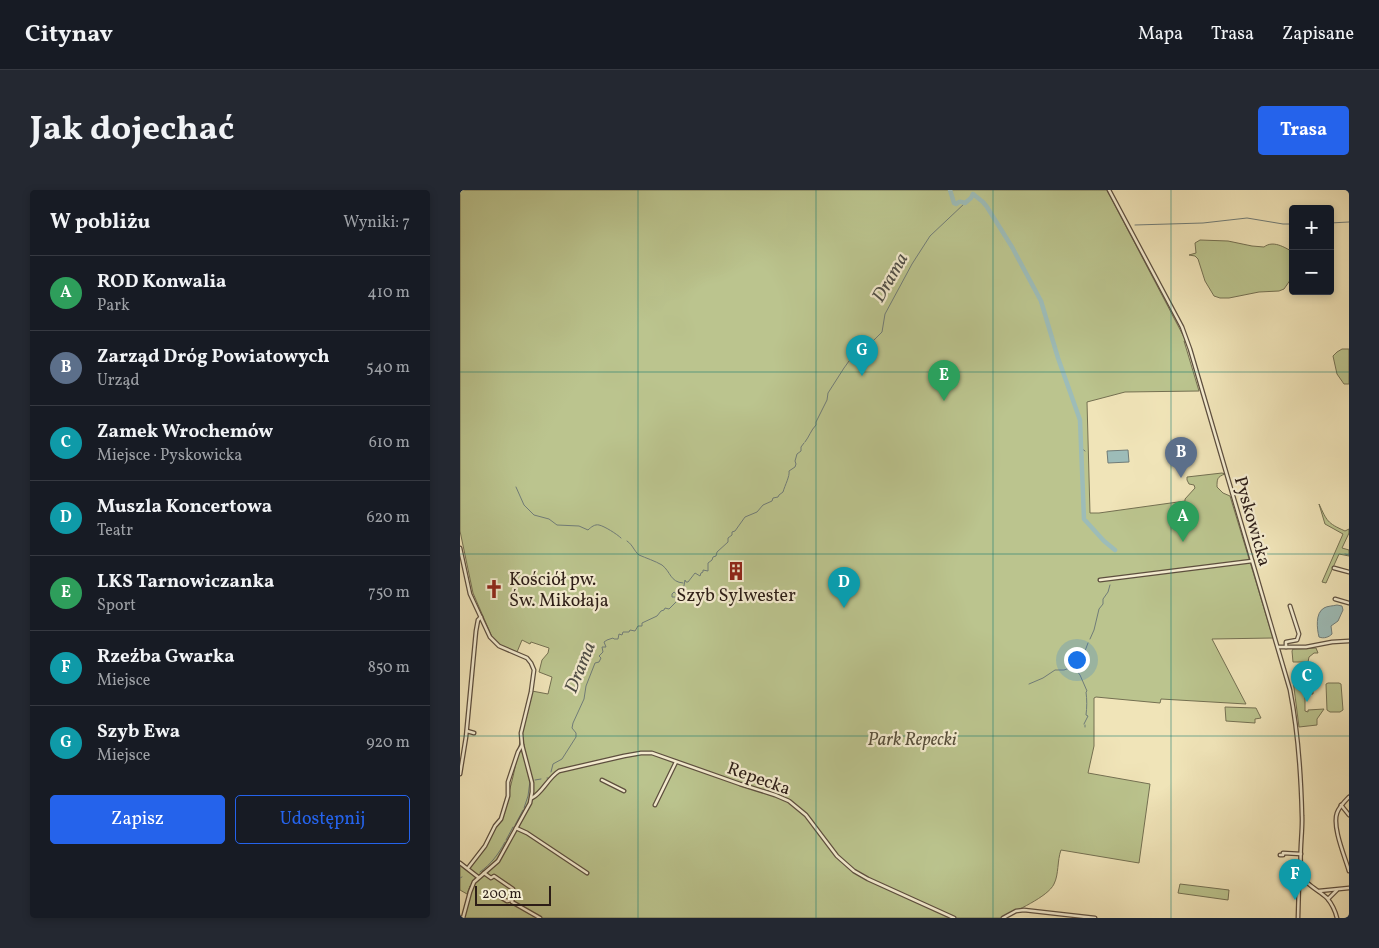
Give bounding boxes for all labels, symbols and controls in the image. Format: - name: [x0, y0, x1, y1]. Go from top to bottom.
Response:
- text: Citynav: [25, 18, 113, 52]
- text: Mapa: [1138, 22, 1183, 47]
- text: Trasa: [1211, 22, 1254, 47]
- text: Zapisane: [1282, 22, 1354, 47]
- text: Jak dojechać: [30, 106, 234, 154]
- button: Trasa: [1258, 106, 1349, 155]
- map controls: [1289, 205, 1334, 295]
- button: +: [1289, 205, 1334, 250]
- text: W pobliżu: [50, 208, 150, 237]
- text: Wyniki: 7: [343, 212, 410, 234]
- water label: Drama: [866, 248, 915, 308]
- button: −: [1289, 250, 1334, 295]
- text: ROD Konwalia: [97, 269, 226, 295]
- text: A: [60, 282, 72, 304]
- text: 410 m: [367, 282, 410, 304]
- text: Park: [97, 295, 130, 317]
- pin: G: [846, 335, 878, 376]
- text: Zarząd Dróg Powiatowych: [97, 344, 330, 370]
- text: B: [61, 357, 71, 379]
- text: 540 m: [366, 357, 410, 379]
- pin: E: [928, 360, 960, 401]
- text: Urząd: [97, 370, 140, 392]
- text: Zamek Wrochemów: [97, 419, 273, 445]
- text: C: [61, 432, 71, 454]
- text: 610 m: [369, 432, 410, 454]
- pin: B: [1165, 437, 1197, 478]
- text: Miejsce · Pyskowicka: [97, 445, 242, 467]
- street label: Pyskowicka: [1227, 473, 1276, 569]
- text: Muszla Koncertowa: [97, 494, 272, 520]
- pin: A: [1167, 501, 1199, 542]
- text: D: [60, 507, 72, 529]
- text: 620 m: [366, 507, 410, 529]
- text: Teatr: [97, 520, 133, 542]
- building icon: Szyb Sylwester: [725, 560, 747, 582]
- pin: D: [828, 567, 860, 608]
- place label: Kościół pw. Św. Mikołaja: [509, 568, 609, 614]
- text: LKS Tarnowiczanka: [97, 569, 274, 595]
- church icon: Kościół pw. Św. Mikołaja: [483, 578, 505, 600]
- text: E: [61, 582, 71, 604]
- text: 750 m: [368, 582, 410, 604]
- place label: Szyb Sylwester: [676, 584, 796, 609]
- text: Sport: [97, 595, 136, 617]
- water label: Drama: [559, 638, 603, 697]
- text: Rzeźba Gwarka: [97, 644, 235, 670]
- your location: [1064, 647, 1090, 673]
- text: F: [61, 657, 71, 679]
- text: 850 m: [368, 657, 410, 679]
- pin: C: [1291, 661, 1323, 702]
- text: Miejsce: [97, 670, 150, 692]
- text: Szyb Ewa: [97, 719, 180, 745]
- park label: Park Repecki: [868, 728, 957, 753]
- text: G: [60, 732, 72, 754]
- text: 920 m: [366, 732, 410, 754]
- text: Miejsce: [97, 745, 150, 767]
- street label: Repecka: [723, 756, 794, 802]
- button: Zapisz: [50, 795, 225, 844]
- button: Udostępnij: [235, 795, 410, 844]
- pin: F: [1279, 859, 1311, 900]
- scale bar: [475, 883, 551, 906]
- text: 200 m: [482, 885, 522, 904]

